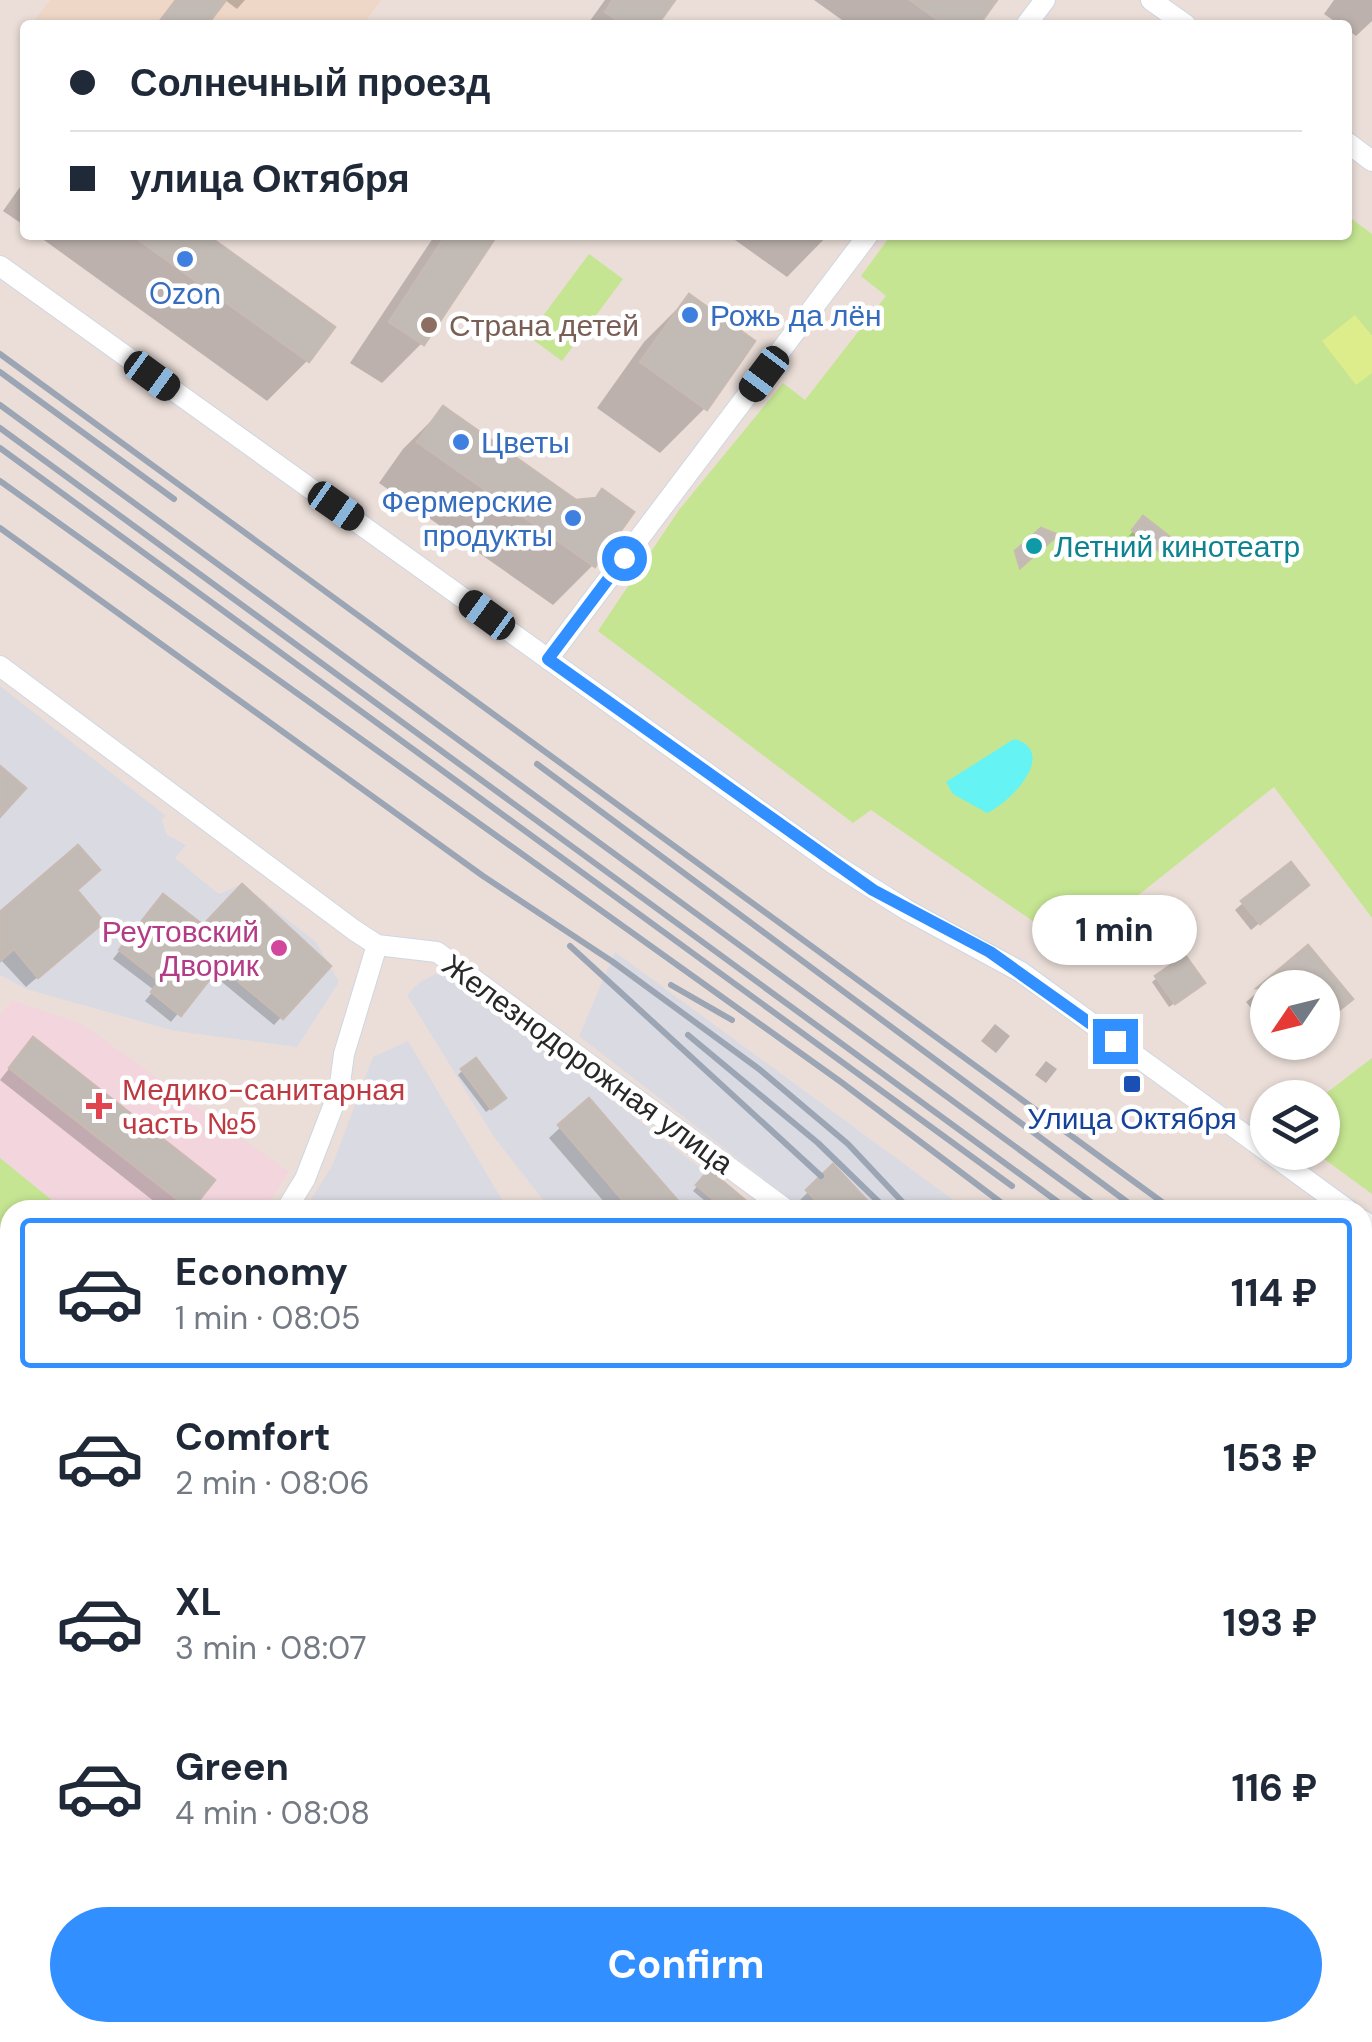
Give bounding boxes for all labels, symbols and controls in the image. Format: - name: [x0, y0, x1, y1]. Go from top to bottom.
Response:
- text: Солнечный проезд: [130, 58, 490, 108]
- text: улица Октября: [130, 154, 410, 204]
- marker: Ozon: [174, 248, 196, 270]
- place label: Ozon: [149, 274, 221, 313]
- place label: Рожь да лён: [710, 296, 882, 335]
- marker: Рожь да лён: [679, 304, 701, 326]
- place label: Страна детей: [449, 306, 639, 345]
- marker: Страна детей: [418, 314, 440, 336]
- car: [734, 341, 794, 407]
- car: [119, 346, 185, 406]
- place label: Цветы: [481, 423, 570, 462]
- marker: Цветы: [450, 431, 472, 453]
- car: [303, 477, 369, 535]
- place label: Фермерские продукты: [381, 482, 553, 555]
- marker: Фермерские продукты: [562, 507, 584, 529]
- place label: Летний кинотеатр: [1054, 527, 1300, 566]
- marker: Летний кинотеатр: [1023, 535, 1045, 557]
- route start: [602, 536, 647, 581]
- car: [454, 585, 520, 645]
- callout: 1 min: [1032, 896, 1198, 966]
- text: 1 min: [1076, 909, 1153, 951]
- place label: Реутовский Дворик: [102, 912, 260, 985]
- marker: Реутовский Дворик: [268, 937, 290, 959]
- street label: Железнодорожная улица: [435, 945, 741, 1183]
- north arrow: [1250, 970, 1340, 1060]
- map controls: [1250, 970, 1340, 1170]
- route end: [1093, 1019, 1138, 1064]
- place label: Медико-санитарная часть №5: [122, 1070, 405, 1143]
- marker: Улица Октября: [1121, 1073, 1143, 1095]
- button: layers: [1250, 1080, 1340, 1170]
- marker: Медико-санитарная часть №5: [86, 1093, 112, 1119]
- place label: Улица Октября: [1027, 1099, 1237, 1138]
- text: Economy: [175, 1247, 348, 1297]
- icon: car: [55, 1248, 145, 1338]
- text: 114 ₽: [1231, 1268, 1317, 1318]
- text: 1 min · 08:05: [175, 1297, 361, 1339]
- text: Comfort: [175, 1412, 331, 1462]
- icon: car: [55, 1413, 145, 1503]
- text: 153 ₽: [1223, 1433, 1317, 1483]
- text: 2 min · 08:06: [175, 1462, 370, 1504]
- text: XL: [175, 1577, 222, 1627]
- icon: car: [55, 1578, 145, 1668]
- text: 193 ₽: [1223, 1598, 1317, 1648]
- text: 3 min · 08:07: [175, 1627, 367, 1669]
- text: Green: [175, 1742, 289, 1792]
- icon: car: [55, 1743, 145, 1833]
- text: 116 ₽: [1231, 1763, 1317, 1813]
- text: 4 min · 08:08: [175, 1792, 370, 1834]
- button: Confirm: [50, 1907, 1322, 2022]

